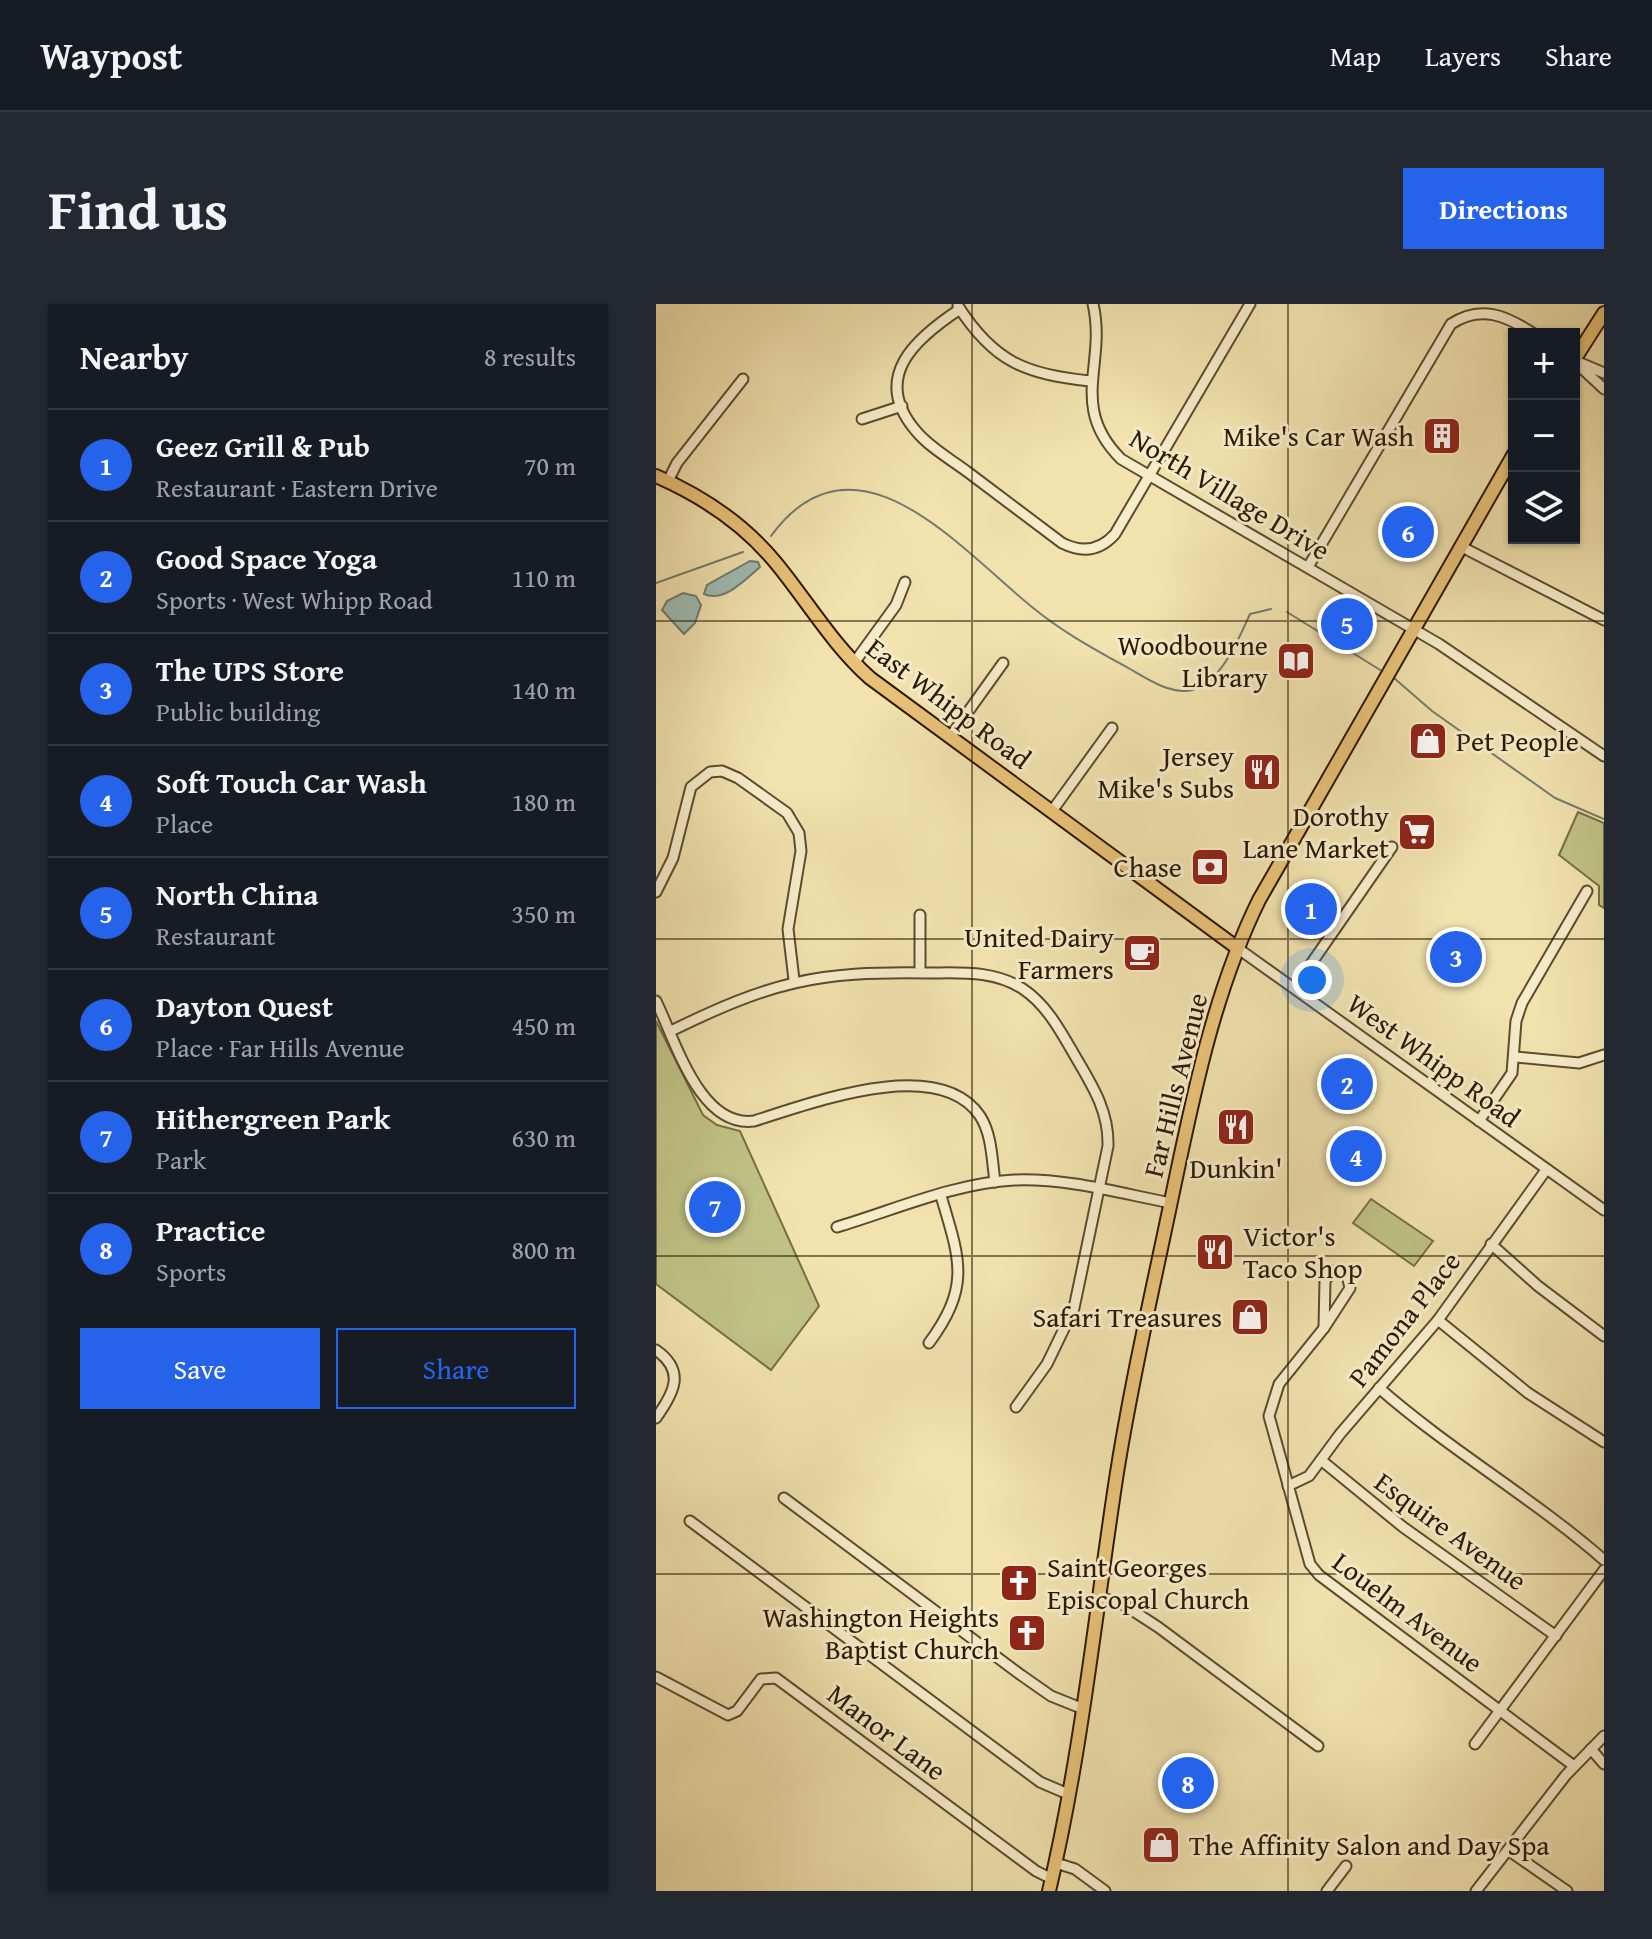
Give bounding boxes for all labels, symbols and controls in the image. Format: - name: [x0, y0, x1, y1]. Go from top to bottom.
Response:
- text: Waypost: [40, 27, 182, 83]
- text: Map: [1330, 35, 1381, 76]
- text: Layers: [1425, 35, 1501, 76]
- text: Share: [1545, 35, 1612, 76]
- text: Find us: [48, 167, 228, 250]
- button: Directions: [1403, 168, 1604, 249]
- map controls: [1508, 328, 1580, 544]
- button: +: [1508, 328, 1580, 400]
- text: Nearby: [80, 332, 189, 381]
- text: 8 results: [484, 337, 576, 376]
- button: −: [1508, 400, 1580, 472]
- place label: Mike's Car Wash: [1223, 415, 1414, 456]
- building icon: Mike's Car Wash: [1421, 415, 1463, 457]
- street label: North Village Drive: [1122, 418, 1338, 570]
- text: Geez Grill & Pub: [156, 424, 370, 468]
- text: 1: [99, 446, 113, 485]
- text: 70 m: [524, 446, 576, 485]
- text: Restaurant · Eastern Drive: [156, 468, 438, 507]
- button: layers: [1508, 472, 1580, 544]
- pin: 6: [1382, 502, 1434, 562]
- text: Good Space Yoga: [156, 536, 377, 580]
- text: 2: [99, 558, 113, 597]
- text: 110 m: [511, 558, 576, 597]
- text: Sports · West Whipp Road: [156, 580, 433, 619]
- pin: 5: [1321, 594, 1373, 654]
- place label: Woodbourne Library: [1117, 624, 1268, 697]
- street label: East Whipp Road: [858, 627, 1040, 778]
- library icon: Woodbourne Library: [1275, 640, 1317, 682]
- text: The UPS Store: [156, 648, 344, 692]
- text: 3: [99, 670, 113, 709]
- text: 140 m: [511, 670, 576, 709]
- text: Public building: [156, 692, 320, 731]
- shop icon: Pet People: [1407, 720, 1449, 762]
- place label: Pet People: [1456, 720, 1579, 761]
- place label: Jersey Mike's Subs: [1097, 735, 1234, 808]
- restaurant icon: Jersey Mike's Subs: [1241, 751, 1283, 793]
- text: Soft Touch Car Wash: [156, 760, 427, 804]
- text: 4: [99, 782, 113, 821]
- text: 180 m: [511, 782, 576, 821]
- place label: Dorothy Lane Market: [1243, 795, 1389, 868]
- text: Place: [156, 804, 213, 843]
- supermarket icon: Dorothy Lane Market: [1396, 811, 1438, 853]
- place label: Chase: [1114, 846, 1182, 887]
- bank icon: Chase: [1189, 846, 1231, 888]
- text: North China: [156, 872, 319, 916]
- pin: 1: [1285, 879, 1337, 939]
- text: 5: [99, 894, 113, 933]
- text: 350 m: [511, 894, 576, 933]
- text: Restaurant: [156, 916, 276, 955]
- place label: United Dairy Farmers: [964, 916, 1114, 989]
- pin: 3: [1430, 927, 1482, 987]
- cafe icon: United Dairy Farmers: [1121, 932, 1163, 974]
- your location: [1292, 960, 1332, 1000]
- street label: West Whipp Road: [1339, 983, 1529, 1137]
- text: Dayton Quest: [156, 984, 333, 1028]
- street label: Far Hills Avenue: [1132, 988, 1217, 1182]
- text: 6: [99, 1006, 113, 1045]
- text: 450 m: [511, 1006, 576, 1045]
- text: Place · Far Hills Avenue: [156, 1028, 405, 1067]
- pin: 2: [1321, 1054, 1373, 1114]
- text: Hithergreen Park: [156, 1096, 390, 1140]
- restaurant icon: Dunkin': [1215, 1106, 1257, 1148]
- text: 7: [99, 1118, 113, 1157]
- text: 630 m: [511, 1118, 576, 1157]
- pin: 4: [1330, 1126, 1382, 1186]
- text: Park: [156, 1140, 206, 1179]
- place label: Dunkin': [1190, 1147, 1282, 1188]
- pin: 7: [689, 1177, 741, 1237]
- text: Practice: [156, 1208, 265, 1252]
- place label: Victor's Taco Shop: [1243, 1215, 1363, 1288]
- text: 8: [99, 1230, 113, 1269]
- text: 800 m: [511, 1230, 576, 1269]
- restaurant icon: Victor's Taco Shop: [1194, 1231, 1236, 1273]
- street label: Pamona Place: [1337, 1242, 1470, 1395]
- text: Sports: [156, 1252, 226, 1291]
- place label: Safari Treasures: [1032, 1296, 1222, 1337]
- shop icon: Safari Treasures: [1229, 1296, 1271, 1338]
- button: Save: [80, 1328, 320, 1409]
- button: Share: [336, 1328, 576, 1409]
- street label: Esquire Avenue: [1367, 1461, 1536, 1600]
- street label: Louelm Avenue: [1324, 1541, 1492, 1682]
- place label: Saint Georges Episcopal Church: [1047, 1546, 1250, 1619]
- church icon: Saint Georges Episcopal Church: [998, 1562, 1040, 1604]
- place label: Washington Heights Baptist Church: [762, 1596, 999, 1669]
- church icon: Washington Heights Baptist Church: [1006, 1612, 1048, 1654]
- street label: Manor Lane: [819, 1673, 955, 1790]
- pin: 8: [1162, 1753, 1214, 1813]
- shop icon: The Affinity Salon and Day Spa: [1140, 1824, 1182, 1866]
- place label: The Affinity Salon and Day Spa: [1189, 1824, 1550, 1865]

